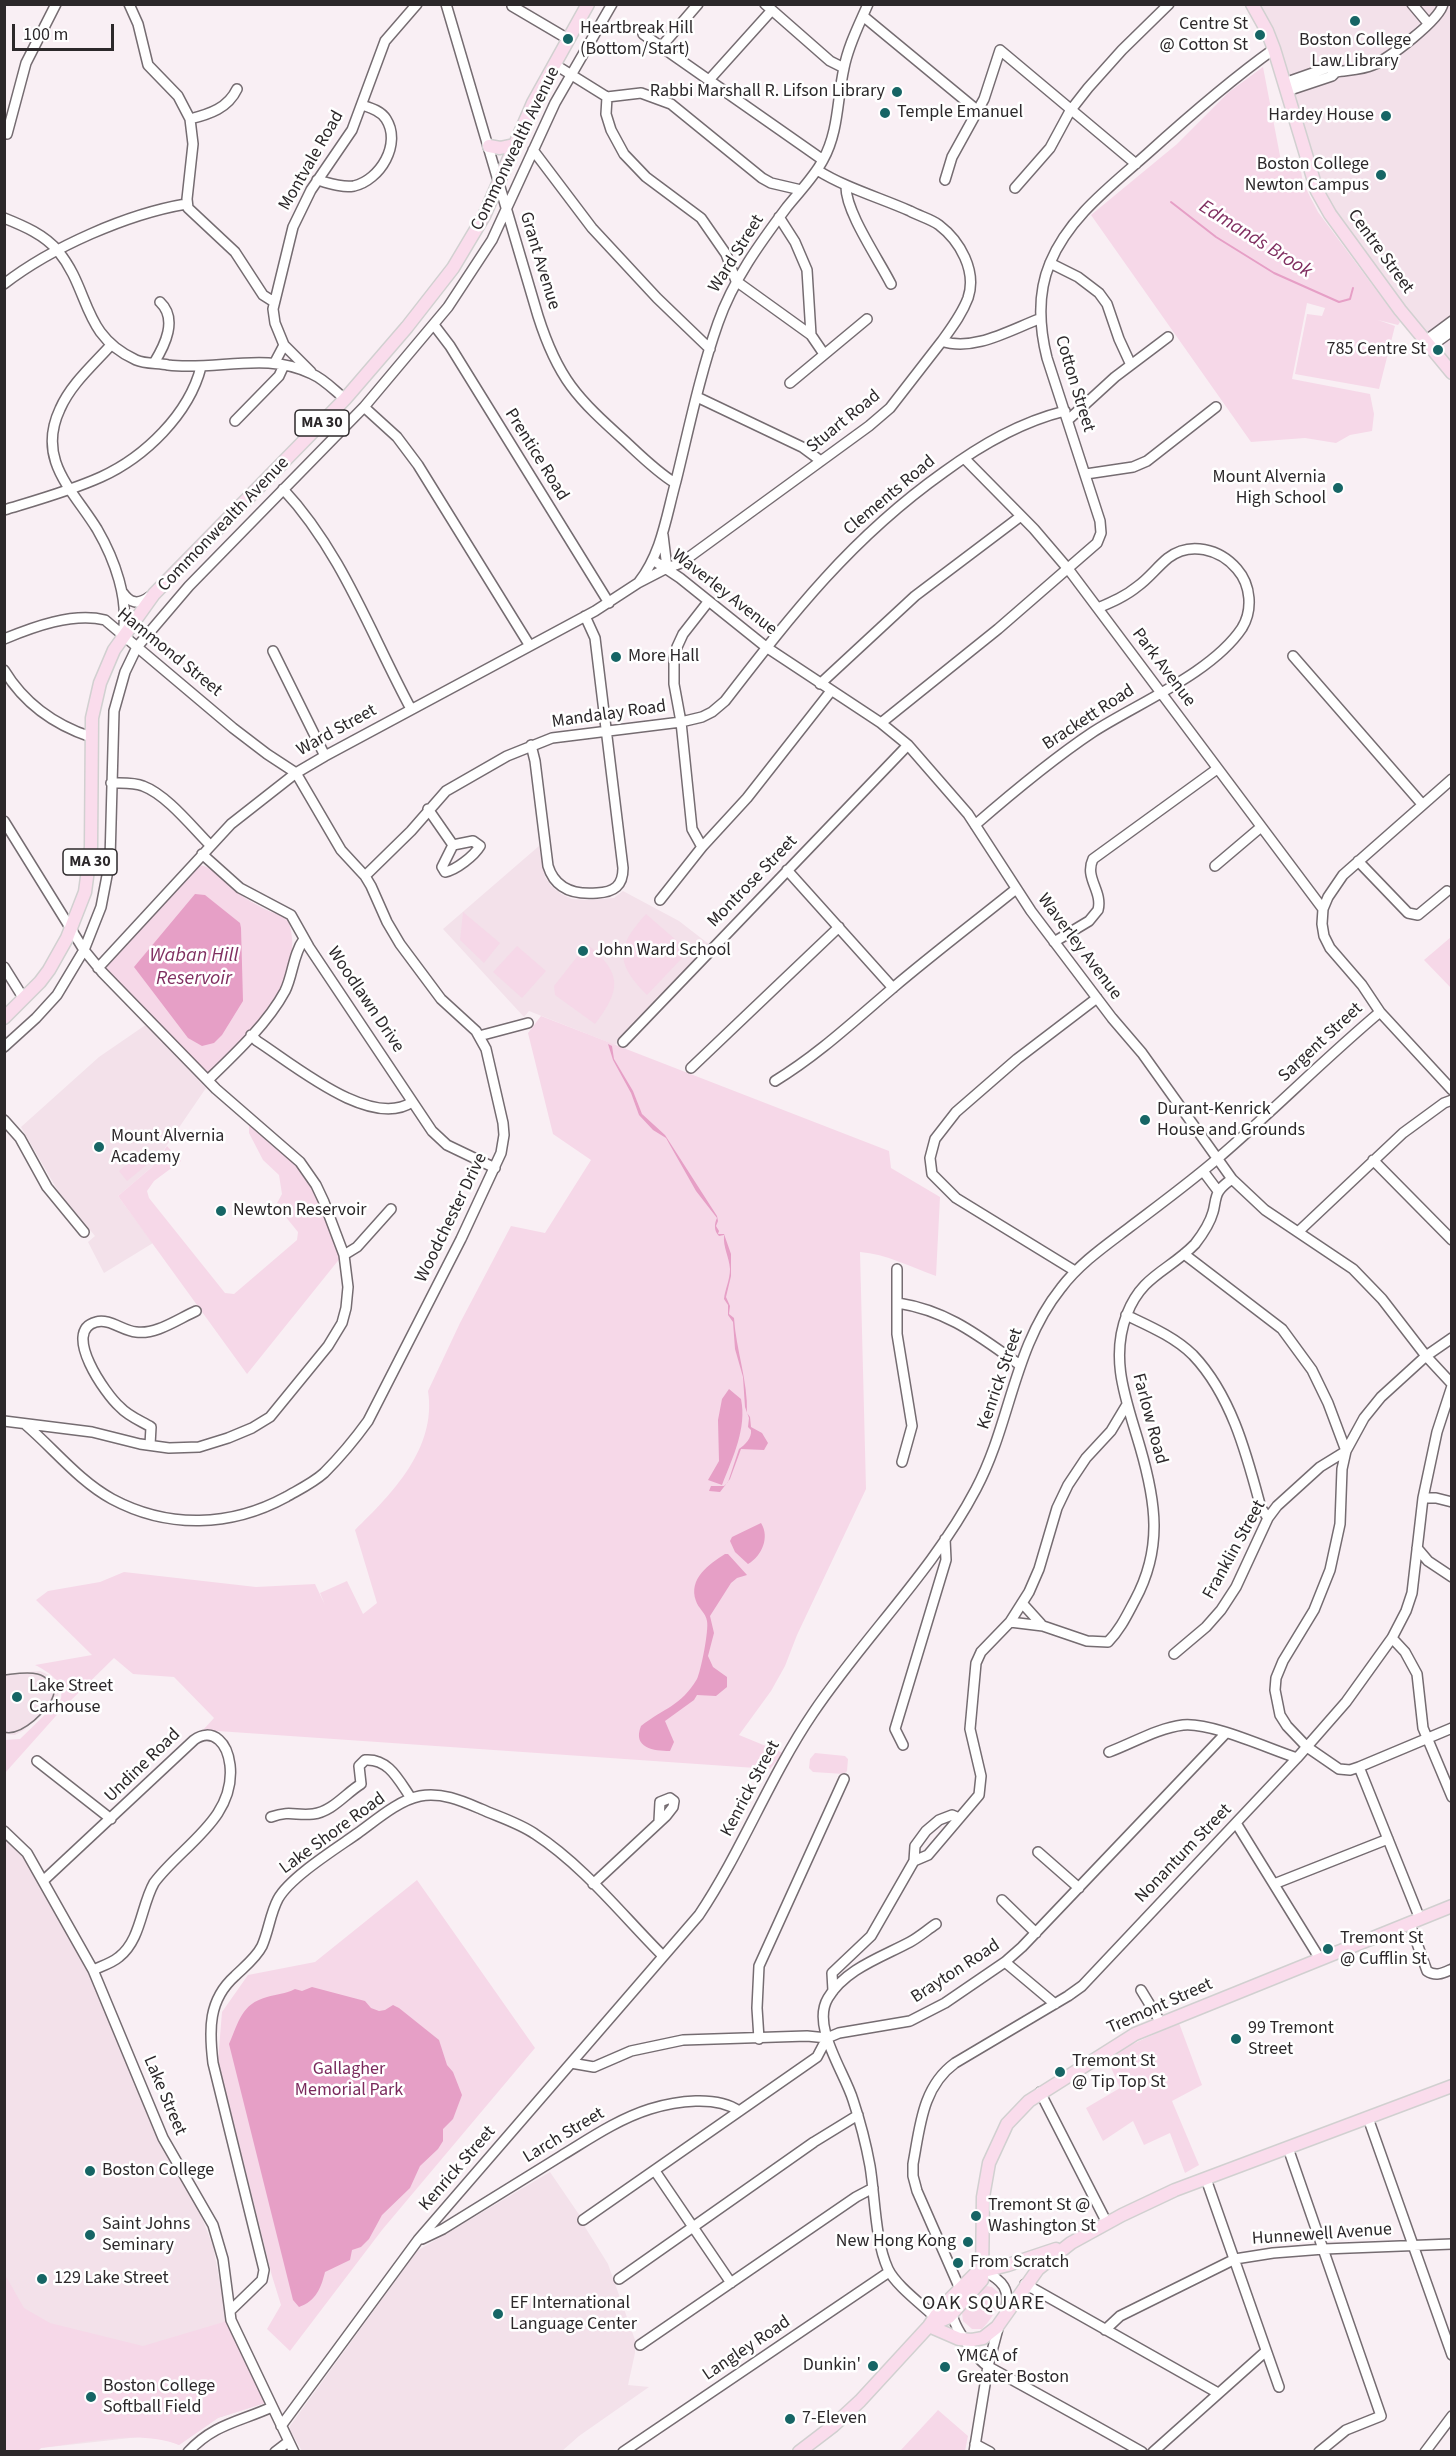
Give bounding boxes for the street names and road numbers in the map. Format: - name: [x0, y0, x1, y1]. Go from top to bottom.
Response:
- street label: Commonwealth Avenue: [467, 64, 565, 234]
- street label: Montvale Road: [275, 107, 349, 215]
- street label: Centre Street: [1342, 206, 1418, 298]
- street label: Grant Avenue: [514, 210, 564, 312]
- street label: Ward Street: [705, 211, 769, 297]
- street label: Cotton Street: [1049, 333, 1099, 435]
- street label: Stuart Road: [803, 386, 885, 458]
- street label: Prentice Road: [499, 405, 573, 505]
- road number: MA 30: [295, 410, 349, 436]
- street label: Clements Road: [840, 451, 940, 541]
- street label: Commonwealth Avenue: [154, 453, 294, 597]
- street label: Waverley Avenue: [667, 545, 781, 641]
- street label: Hammond Street: [112, 604, 226, 702]
- street label: Park Avenue: [1126, 624, 1200, 712]
- street label: Brackett Road: [1039, 680, 1139, 756]
- street label: Mandalay Road: [550, 696, 668, 734]
- street label: Ward Street: [293, 700, 381, 762]
- street label: Montrose Street: [704, 831, 802, 933]
- road number: MA 30: [63, 849, 117, 875]
- street label: Waverley Avenue: [1032, 890, 1126, 1004]
- street label: Woodlawn Drive: [322, 943, 408, 1057]
- street label: Sargent Street: [1274, 999, 1368, 1087]
- street label: Woodchester Drive: [411, 1150, 493, 1286]
- street label: Kenrick Street: [974, 1326, 1028, 1432]
- street label: Farlow Road: [1127, 1371, 1171, 1467]
- street label: Franklin Street: [1199, 1497, 1271, 1603]
- street label: Undine Road: [101, 1725, 185, 1807]
- street label: Kenrick Street: [717, 1737, 785, 1841]
- street label: Lake Shore Road: [276, 1788, 390, 1880]
- street label: Nonantum Street: [1131, 1800, 1237, 1908]
- street label: Brayton Road: [908, 1935, 1004, 2009]
- street label: Tremont Street: [1104, 1974, 1216, 2040]
- street label: Lake Street: [138, 2053, 190, 2139]
- street label: Larch Street: [520, 2103, 608, 2169]
- street label: Kenrick Street: [415, 2122, 501, 2216]
- street label: Hunnewell Avenue: [1251, 2219, 1393, 2251]
- street label: Langley Road: [699, 2312, 795, 2386]

